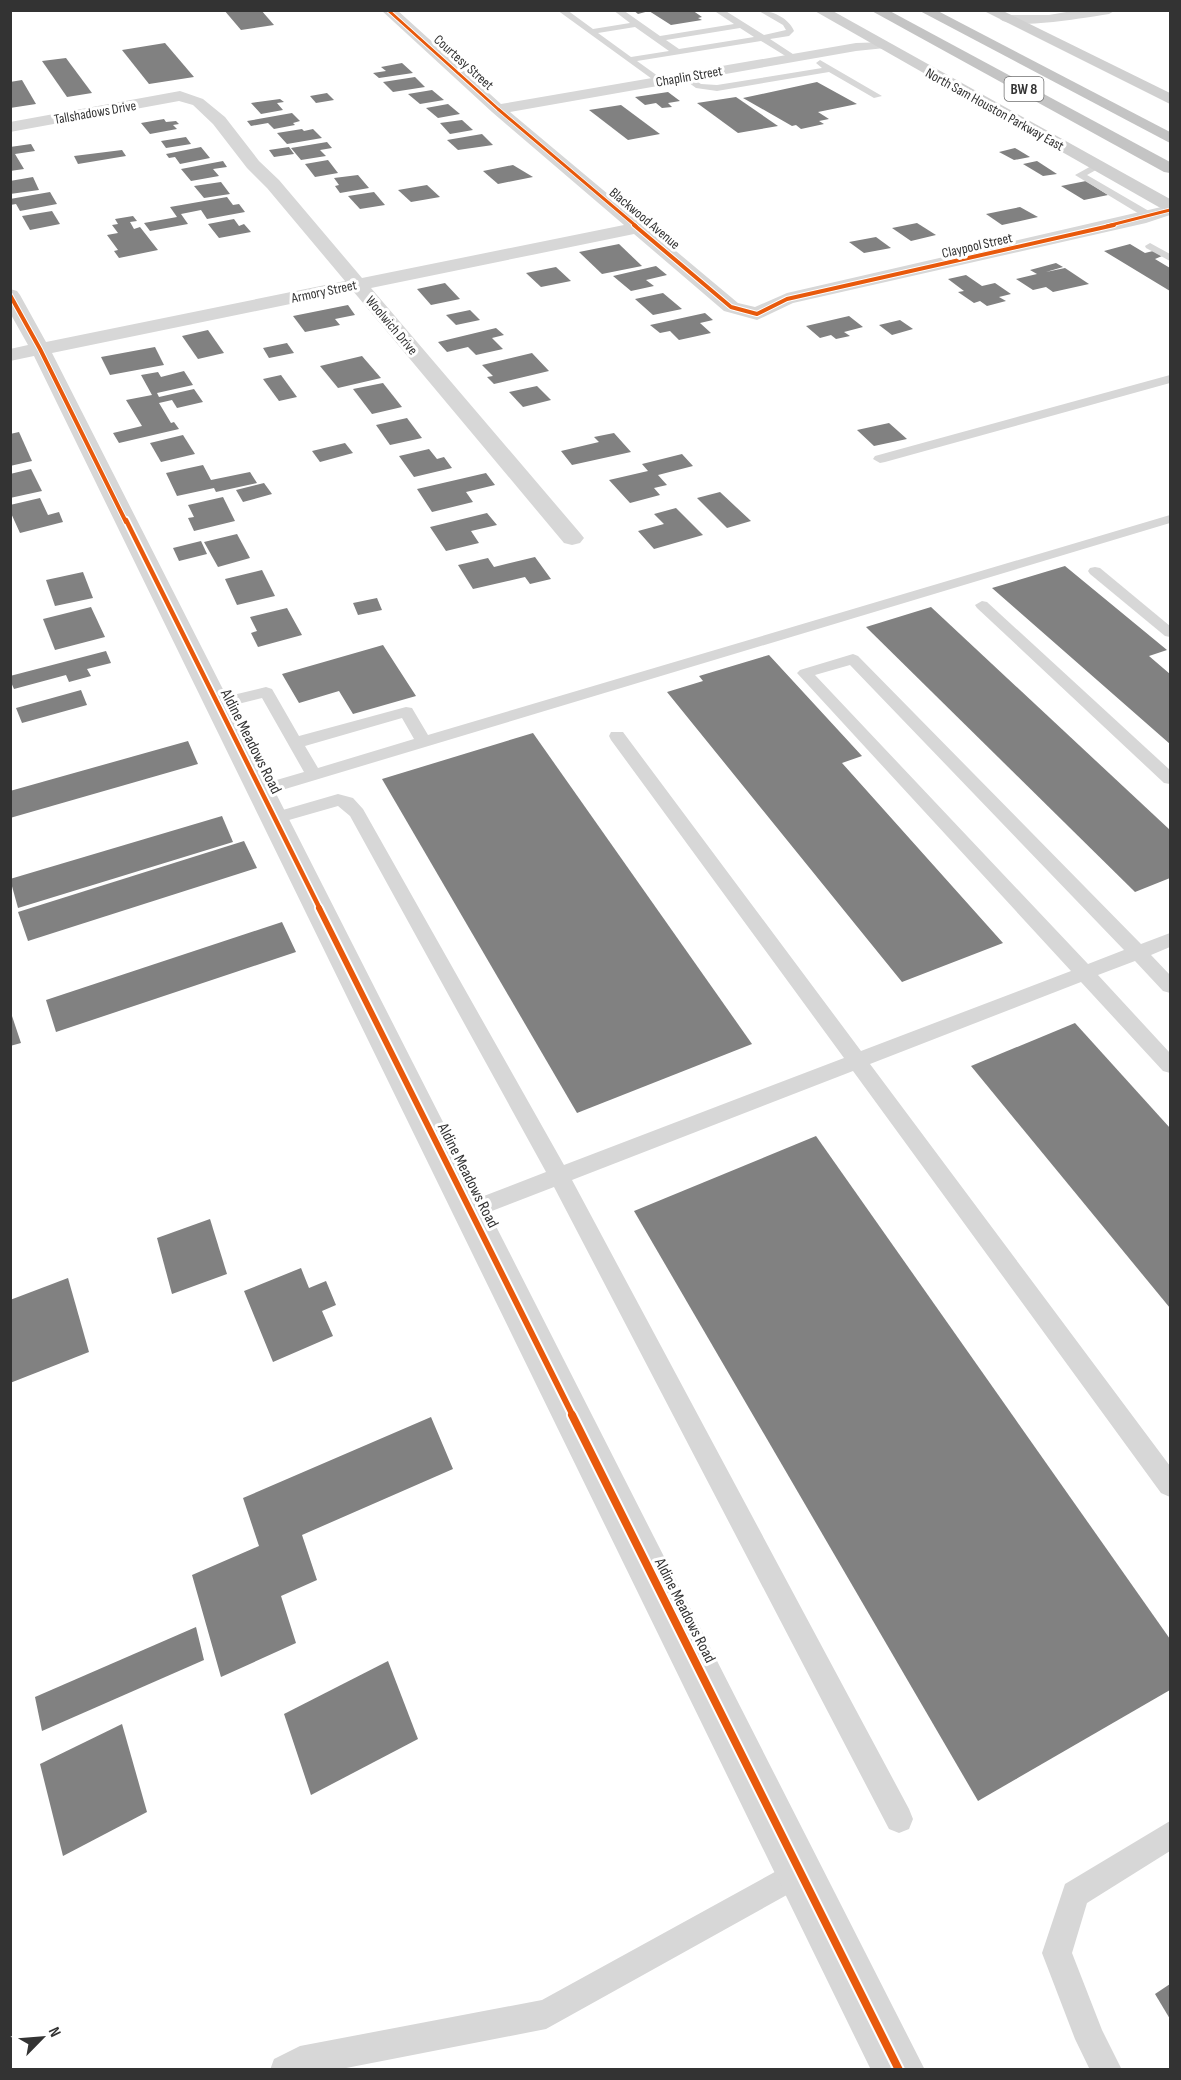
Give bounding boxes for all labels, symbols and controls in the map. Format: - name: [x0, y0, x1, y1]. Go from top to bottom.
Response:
- street label: Courtesy Street: [430, 31, 497, 94]
- street label: Chaplin Street: [655, 62, 724, 91]
- street label: North Sam Houston Parkway East: [923, 64, 1067, 155]
- road number: BW 8: [1004, 77, 1044, 101]
- street label: Tallshadows Drive: [53, 97, 137, 128]
- street label: Blackwood Avenue: [606, 184, 683, 253]
- street label: Claypool Street: [940, 229, 1014, 262]
- street label: Armory Street: [289, 276, 358, 307]
- street label: Woolwich Drive: [362, 292, 421, 358]
- street label: Aldine Meadows Road: [216, 685, 285, 797]
- street label: Aldine Meadows Road: [433, 1119, 502, 1231]
- street label: Aldine Meadows Road: [650, 1554, 719, 1666]
- north arrow: [12, 2008, 72, 2068]
- text: N: [44, 2024, 65, 2040]

